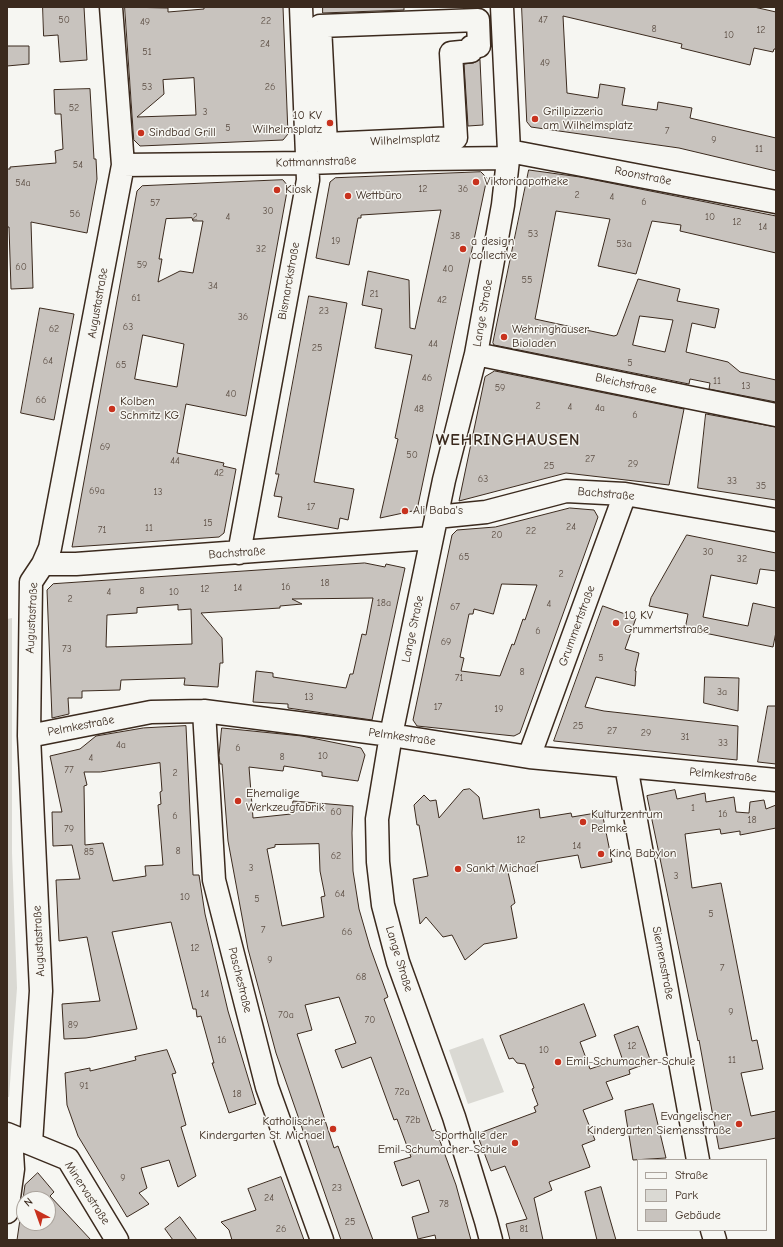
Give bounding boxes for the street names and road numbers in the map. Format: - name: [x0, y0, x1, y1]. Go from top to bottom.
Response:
- street label: Wilhelmsplatz: [370, 131, 440, 149]
- street label: Kottmannstraße: [275, 153, 357, 171]
- street label: Roonstraße: [613, 163, 673, 189]
- street label: Bismarckstraße: [275, 241, 303, 321]
- street label: Augustastraße: [85, 267, 111, 339]
- street label: Lange Straße: [470, 278, 496, 348]
- street label: Bleichstraße: [594, 370, 658, 398]
- street label: Bachstraße: [577, 484, 635, 504]
- street label: Bachstraße: [208, 544, 266, 562]
- street label: Augustastraße: [23, 582, 41, 654]
- street label: Grummertstraße: [556, 584, 598, 668]
- street label: Lange Straße: [399, 594, 427, 664]
- street label: Pelmkestraße: [46, 712, 116, 740]
- street label: Pelmkestraße: [367, 725, 437, 749]
- street label: Pelmkestraße: [689, 765, 757, 785]
- street label: Augustastraße: [30, 905, 48, 977]
- street label: Lange Straße: [382, 924, 416, 994]
- street label: Siemensstraße: [649, 925, 677, 1001]
- street label: Paschestraße: [225, 946, 255, 1014]
- street label: Minervastraße: [61, 1159, 113, 1227]

